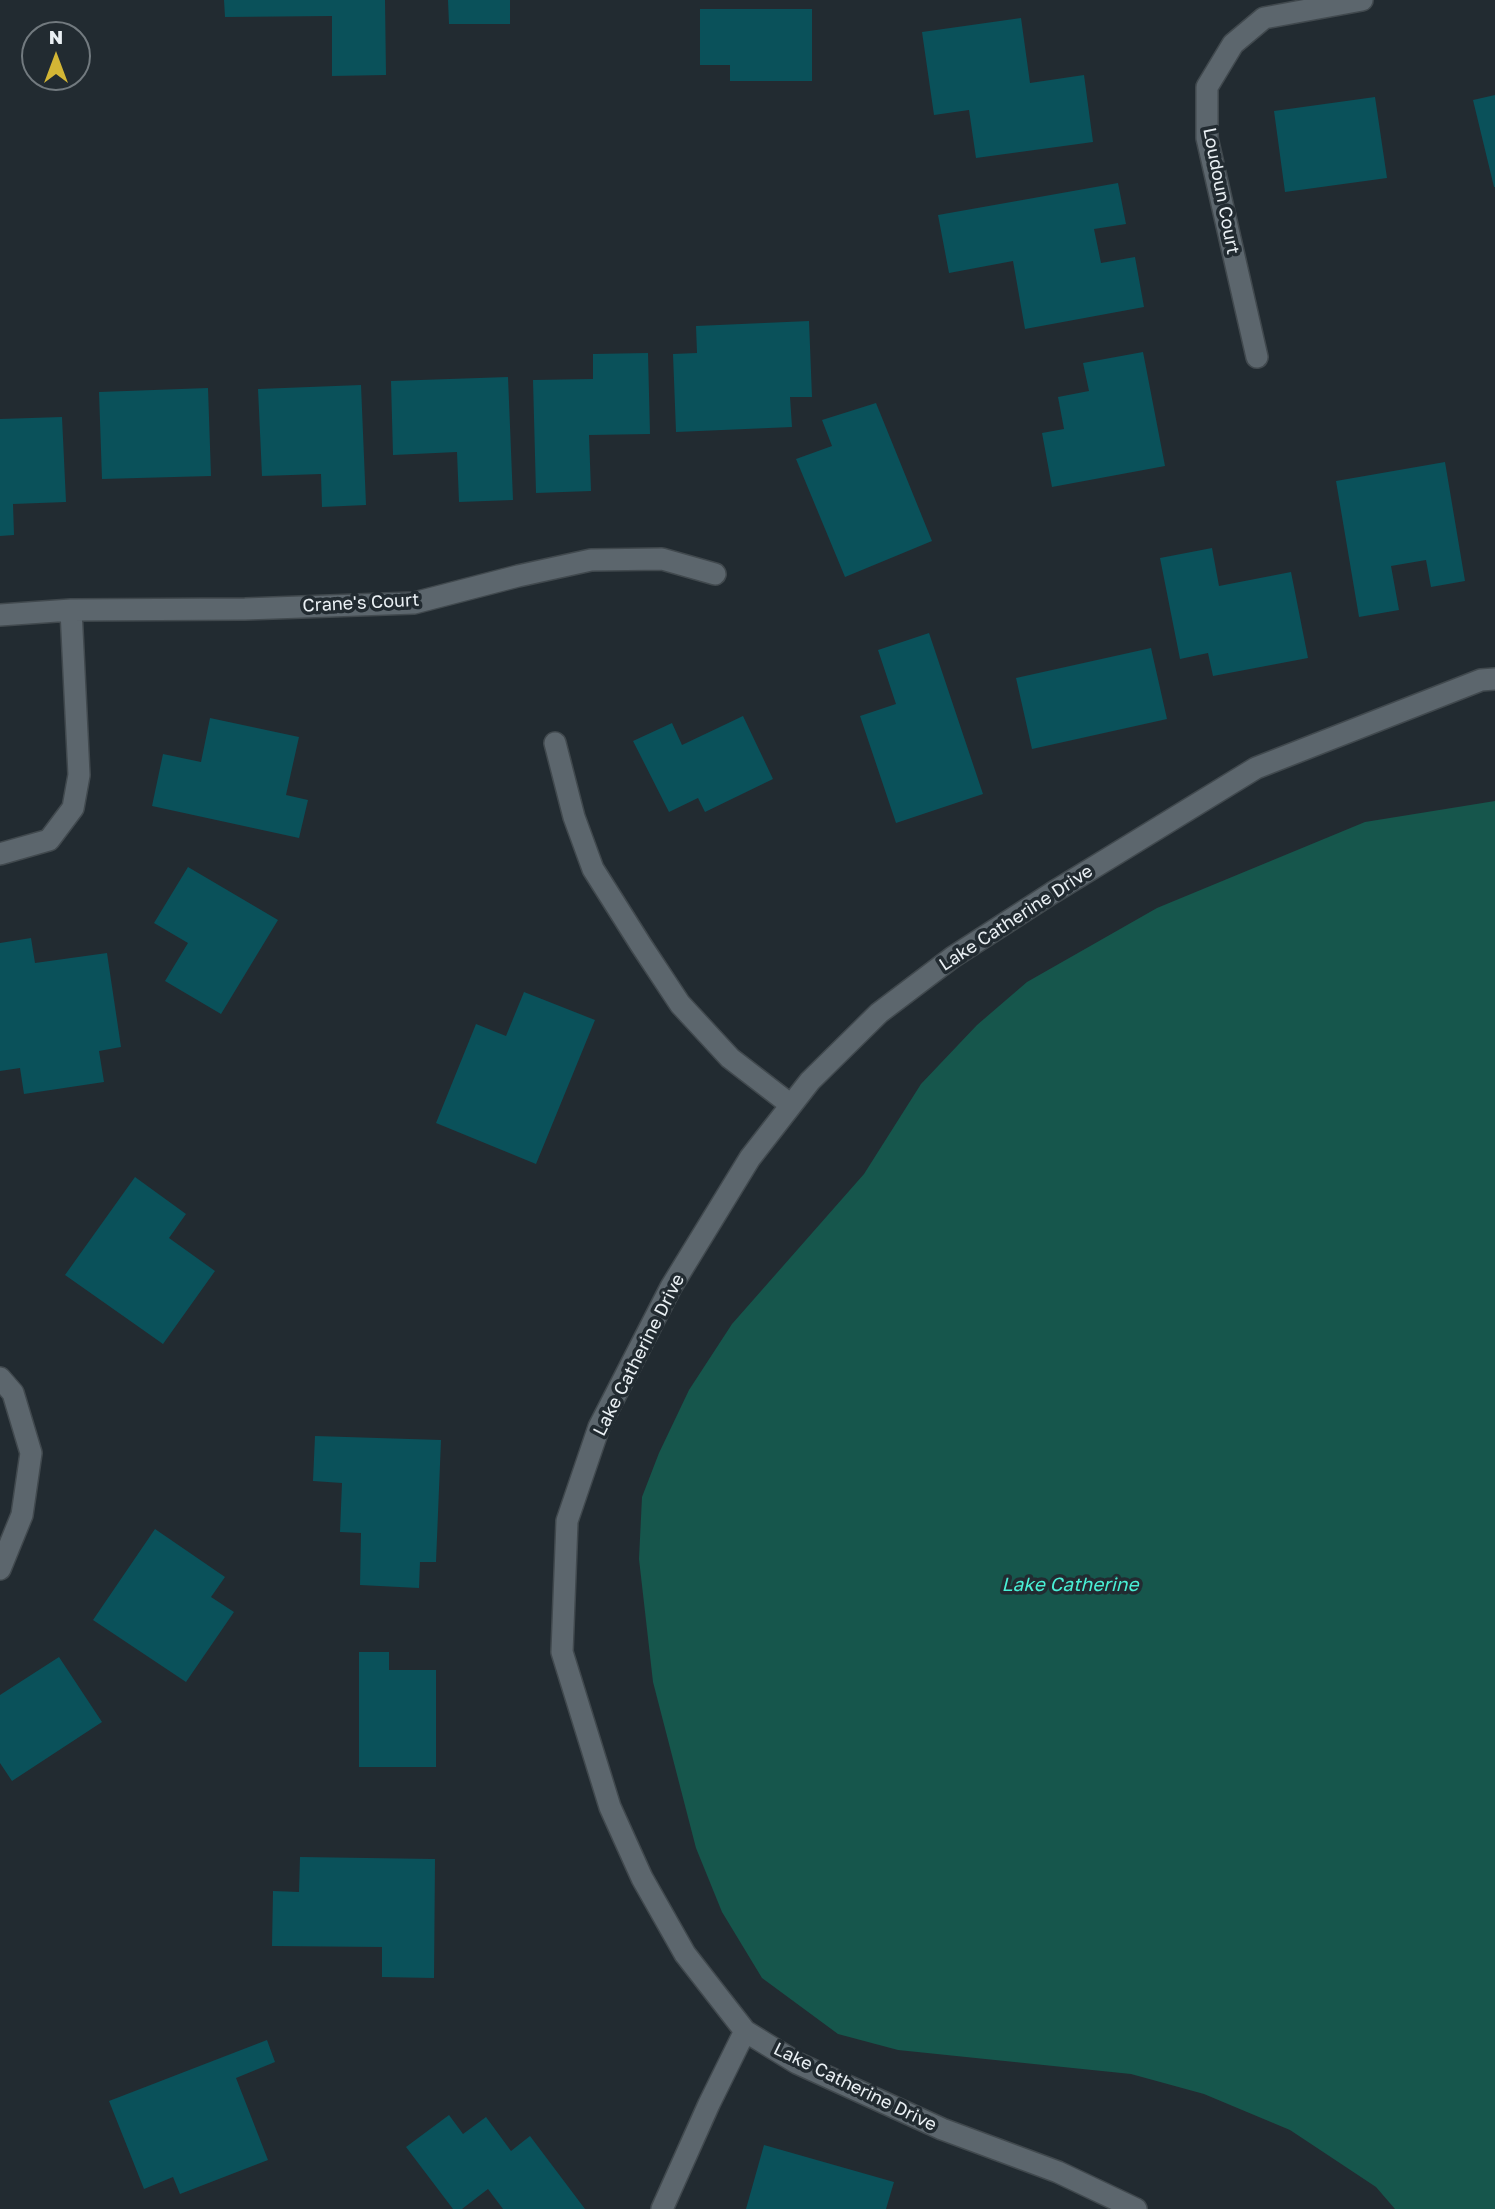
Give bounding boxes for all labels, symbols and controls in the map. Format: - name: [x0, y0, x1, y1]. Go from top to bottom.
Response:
- north arrow: [21, 21, 91, 91]
- text: N: [49, 25, 63, 48]
- street label: Loudoun Court: [1198, 126, 1244, 256]
- street label: Crane's Court: [302, 589, 420, 617]
- street label: Lake Catherine Drive: [935, 860, 1097, 976]
- street label: Lake Catherine Drive: [589, 1270, 689, 1440]
- water label: Lake Catherine: [1002, 1574, 1138, 1596]
- street label: Lake Catherine Drive: [770, 2038, 940, 2136]

